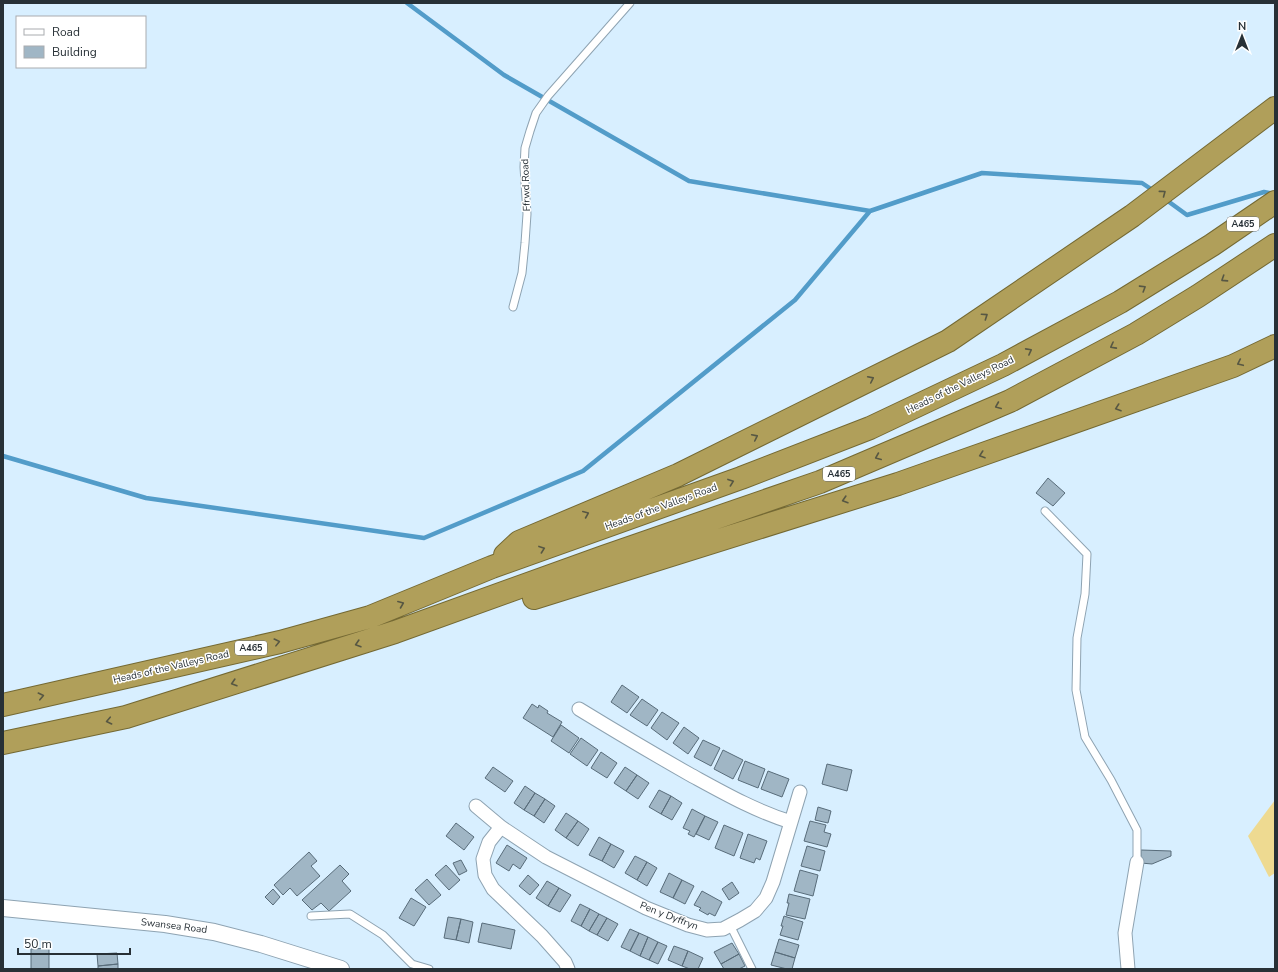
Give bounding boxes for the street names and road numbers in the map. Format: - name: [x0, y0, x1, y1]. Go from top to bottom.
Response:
- street label: Ffrwd Road: [518, 158, 534, 212]
- road number: A465: [1227, 217, 1259, 231]
- street label: Heads of the Valleys Road: [904, 353, 1016, 417]
- road number: A465: [823, 467, 855, 481]
- street label: Heads of the Valleys Road: [603, 480, 719, 534]
- road number: A465: [235, 641, 267, 655]
- street label: Heads of the Valleys Road: [112, 647, 230, 687]
- street label: Pen y Dyffryn: [638, 898, 700, 934]
- street label: Swansea Road: [140, 915, 208, 937]

